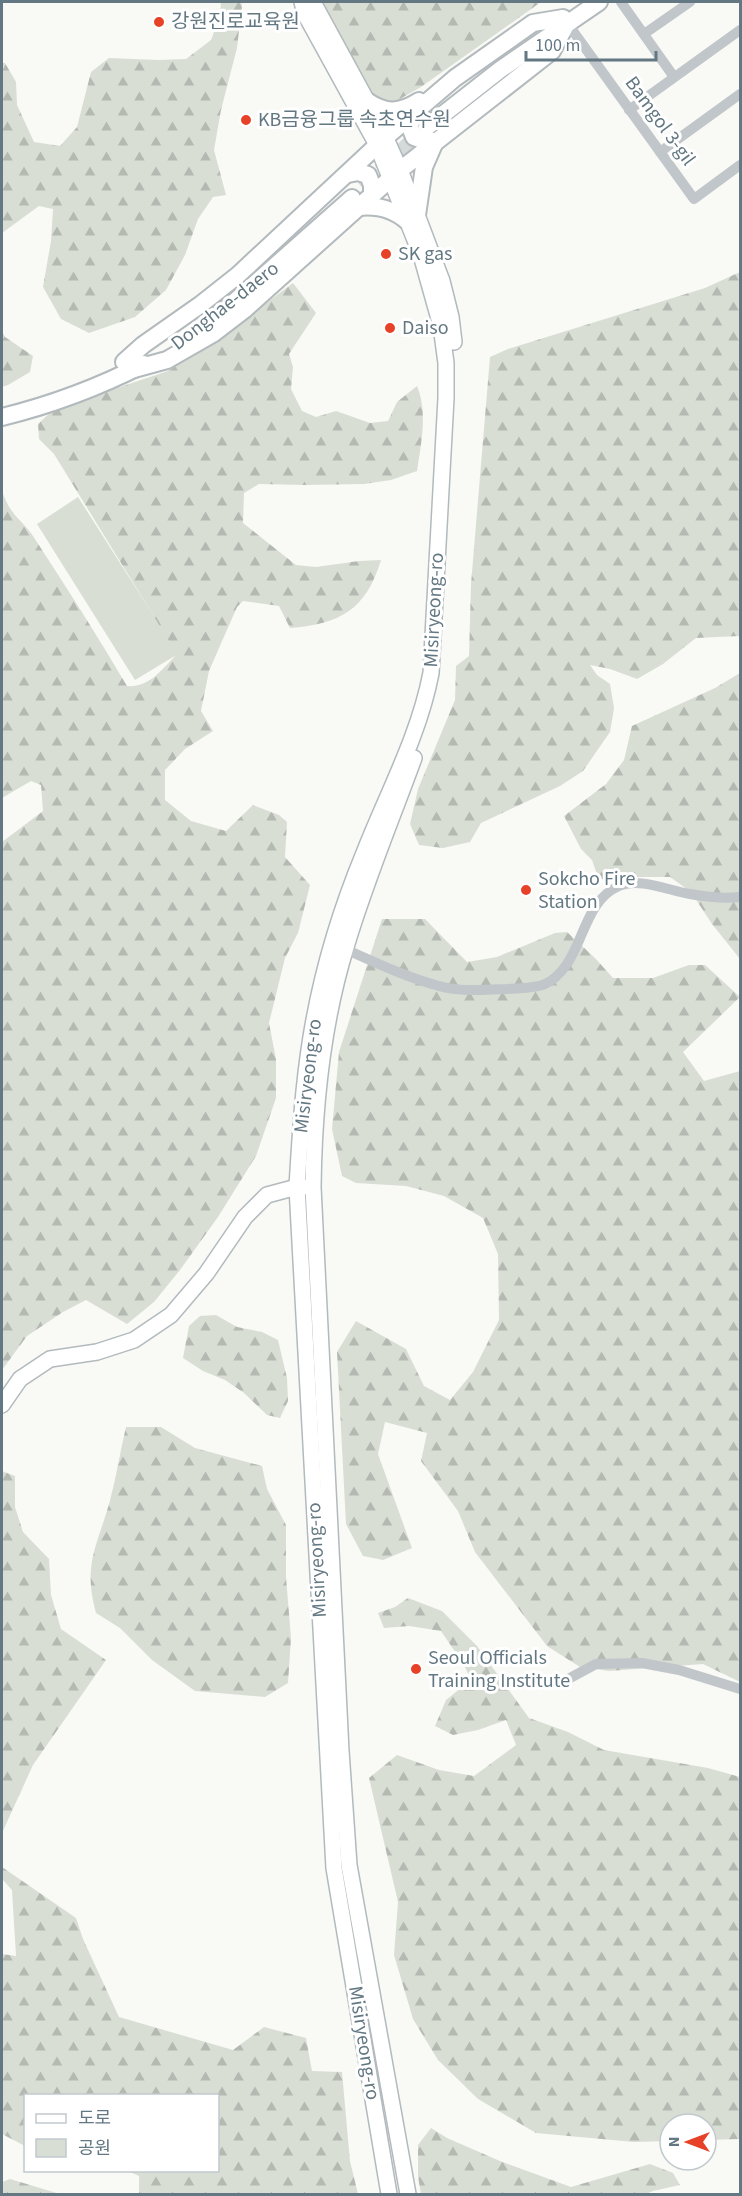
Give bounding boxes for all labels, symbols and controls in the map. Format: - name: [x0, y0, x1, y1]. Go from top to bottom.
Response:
- place label: 강원진로교육원: [171, 8, 300, 36]
- marker: 강원진로교육원: [152, 15, 166, 29]
- scale bar: [526, 24, 656, 62]
- text: 100 m: [535, 33, 580, 58]
- street label: Bamgol 3-gil: [618, 71, 702, 171]
- place label: KB금융그룹 속초연수원: [258, 106, 451, 134]
- marker: KB금융그룹 속초연수원: [239, 113, 253, 127]
- place label: SK gas: [398, 240, 452, 268]
- marker: SK gas: [379, 247, 393, 261]
- street label: Donghae-daero: [165, 255, 285, 357]
- place label: Daiso: [402, 314, 449, 342]
- marker: Daiso: [383, 321, 397, 335]
- street label: Misiryeong-ro: [417, 552, 451, 668]
- place label: Sokcho Fire Station: [538, 865, 635, 916]
- marker: Sokcho Fire Station: [519, 883, 533, 897]
- street label: Misiryeong-ro: [287, 1017, 329, 1135]
- street label: Misiryeong-ro: [300, 1502, 334, 1618]
- place label: Seoul Officials Training Institute: [428, 1644, 570, 1695]
- marker: Seoul Officials Training Institute: [409, 1662, 423, 1676]
- street label: Misiryeong-ro: [341, 1984, 387, 2102]
- legend: [24, 2094, 219, 2172]
- text: 도로: [78, 2106, 111, 2131]
- north arrow: [658, 2112, 718, 2172]
- text: 공원: [78, 2136, 111, 2161]
- text: N: [663, 2137, 685, 2147]

